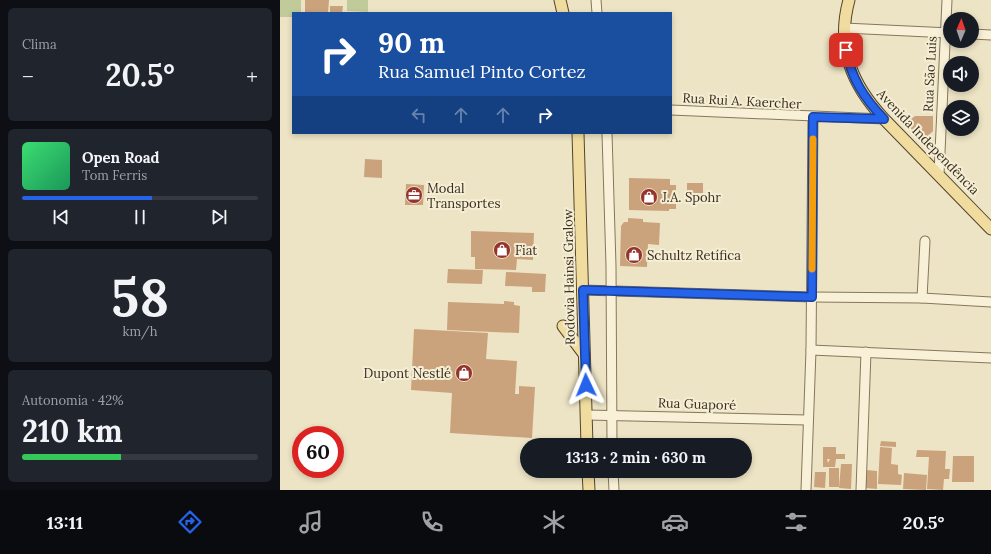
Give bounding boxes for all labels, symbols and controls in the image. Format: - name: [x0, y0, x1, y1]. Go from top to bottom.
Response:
- north arrow: [943, 12, 979, 48]
- map controls: [943, 12, 979, 136]
- text: 90 m: [378, 25, 445, 61]
- icon: right: [312, 28, 364, 80]
- pin: [829, 33, 863, 67]
- text: Clima: [22, 36, 57, 53]
- street label: Rua São Luis: [920, 36, 940, 112]
- icon: arrive: [835, 39, 857, 61]
- text: 20.5°: [105, 56, 175, 94]
- button: sound: [943, 56, 979, 92]
- text: Rua Samuel Pinto Cortez: [378, 60, 586, 83]
- text: −: [22, 62, 34, 90]
- text: +: [246, 62, 258, 90]
- street label: Avenida Independência: [872, 85, 983, 199]
- street label: Rua Rui A. Kaercher: [682, 89, 802, 113]
- button: layers: [943, 100, 979, 136]
- icon: left: [408, 104, 430, 126]
- icon: ahead: [450, 104, 472, 126]
- icon: ahead: [492, 104, 514, 126]
- icon: right: [534, 104, 556, 126]
- text: Open Road: [82, 148, 160, 167]
- text: Tom Ferris: [82, 167, 147, 184]
- place label: Modal Transportes: [427, 180, 500, 212]
- office icon: Modal Transportes: [404, 185, 424, 205]
- shop icon: J.A. Spohr: [639, 187, 659, 207]
- place label: J.A. Spohr: [661, 189, 721, 206]
- icon: previous: [50, 206, 72, 228]
- icon: pause: [129, 206, 151, 228]
- icon: next: [208, 206, 230, 228]
- street label: Rodovia Hainsi Gralow: [559, 208, 579, 345]
- shop icon: Fiat: [492, 240, 512, 260]
- place label: Fiat: [515, 242, 537, 259]
- shop icon: Schultz Retífica: [624, 245, 644, 265]
- place label: Schultz Retífica: [647, 247, 741, 264]
- text: 58: [111, 264, 169, 330]
- text: km/h: [122, 323, 158, 340]
- shop icon: Dupont Nestlé: [454, 363, 474, 383]
- position arrow: [565, 364, 607, 406]
- place label: Dupont Nestlé: [364, 365, 451, 382]
- text: Autonomia · 42%: [22, 392, 123, 409]
- street label: Rua Guaporé: [658, 394, 736, 414]
- text: 210 km: [22, 412, 123, 450]
- speed limit sign: 60: [292, 426, 344, 478]
- text: 13:13 · 2 min · 630 m: [566, 448, 706, 467]
- icon: directions: [176, 508, 204, 536]
- icon: music: [297, 508, 325, 536]
- icon: phone: [418, 508, 446, 536]
- icon: climate: [540, 508, 568, 536]
- icon: car: [661, 508, 689, 536]
- icon: filters: [782, 508, 810, 536]
- text: 13:11: [47, 511, 83, 534]
- text: 20.5°: [903, 511, 944, 534]

